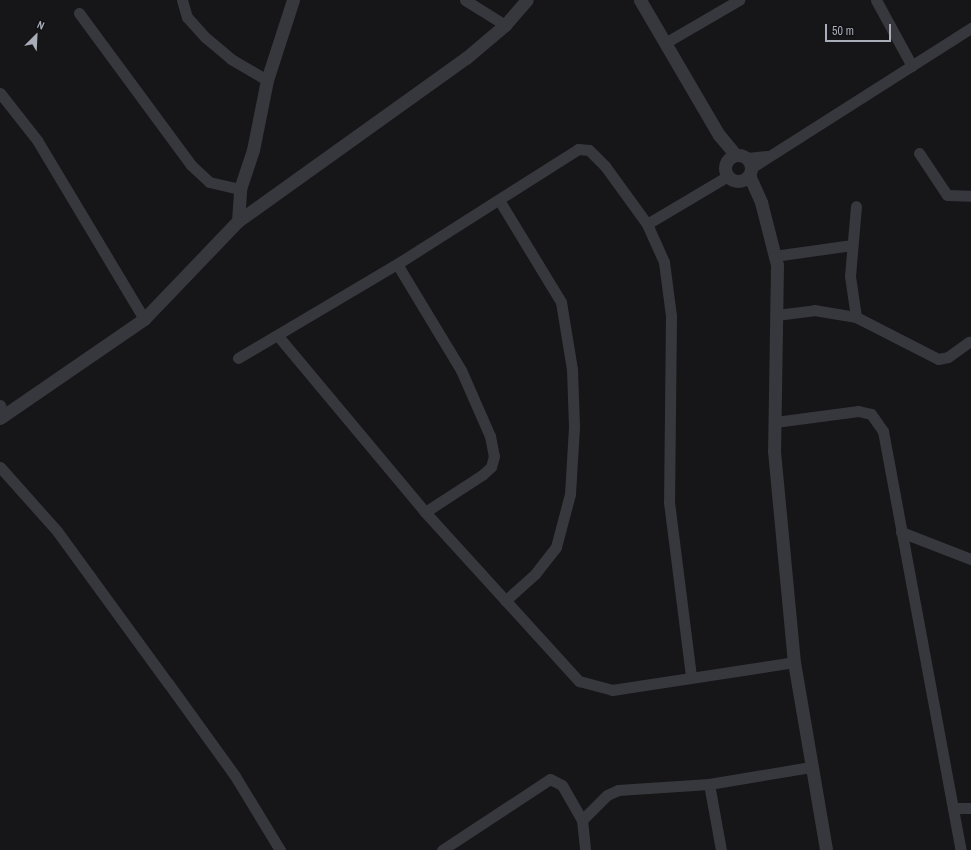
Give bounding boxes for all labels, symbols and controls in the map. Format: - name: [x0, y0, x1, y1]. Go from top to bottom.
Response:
- north arrow: [16, 16, 56, 56]
- scale bar: [827, 16, 893, 42]
- text: N: [35, 17, 47, 33]
- text: 50 m: [832, 23, 854, 39]

